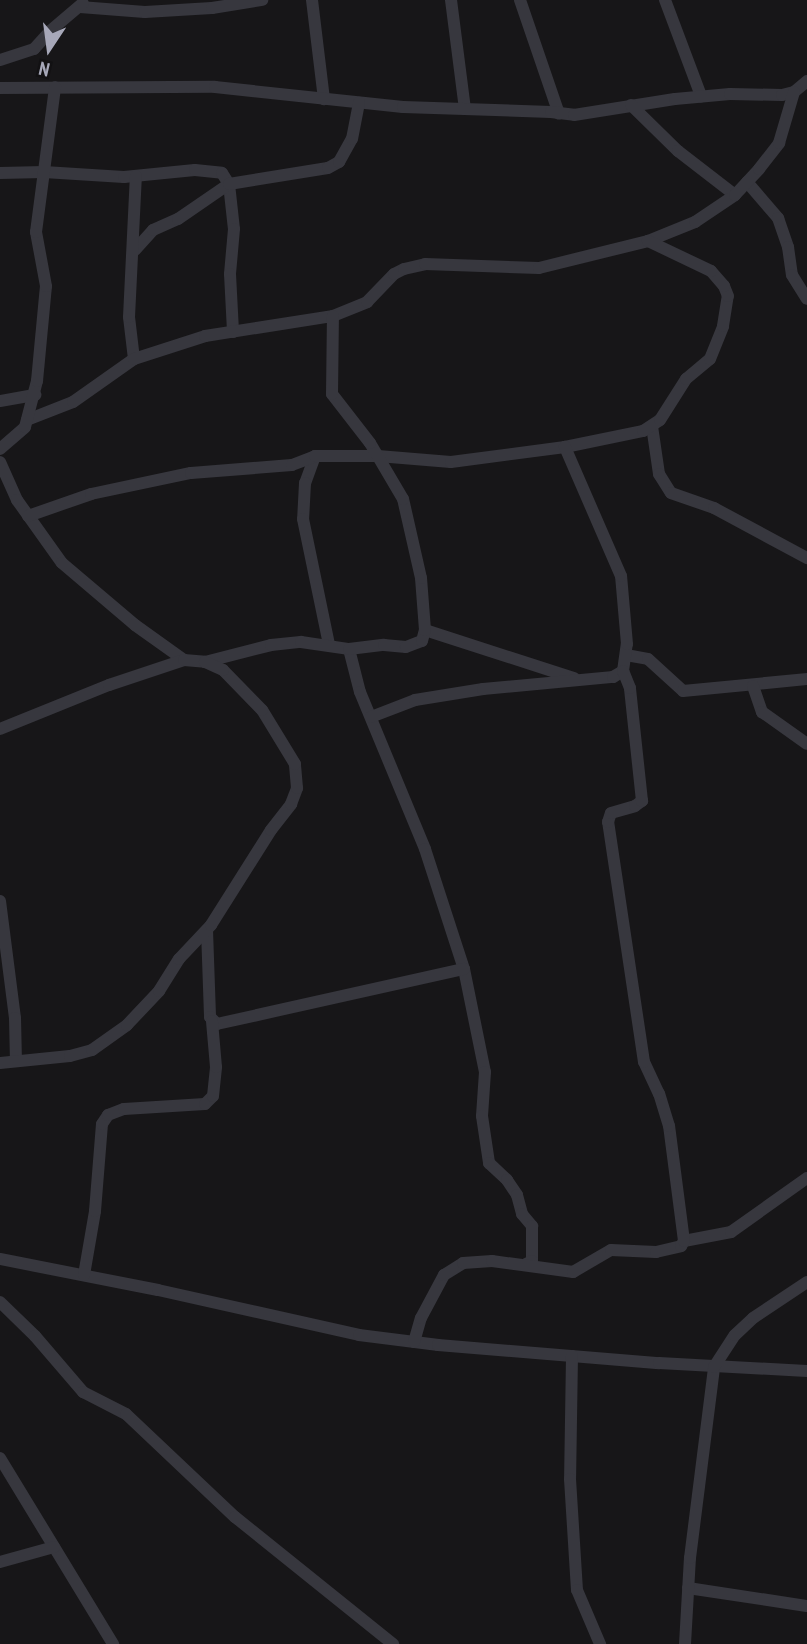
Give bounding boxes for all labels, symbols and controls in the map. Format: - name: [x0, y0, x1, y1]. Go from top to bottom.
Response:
- north arrow: [14, 14, 84, 84]
- text: N: [37, 57, 52, 82]

